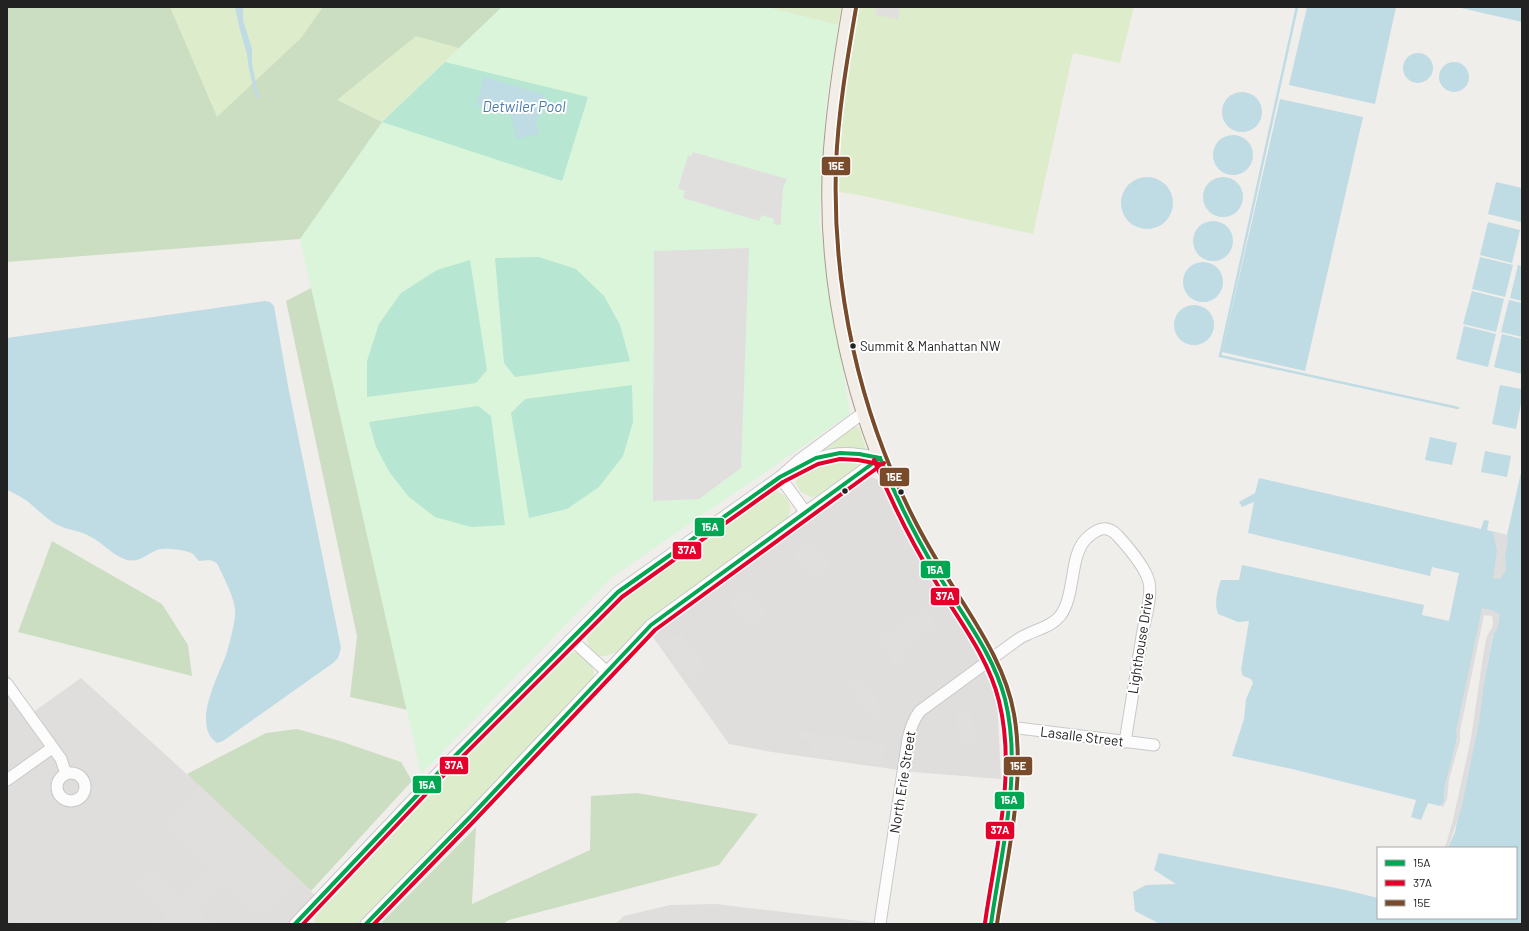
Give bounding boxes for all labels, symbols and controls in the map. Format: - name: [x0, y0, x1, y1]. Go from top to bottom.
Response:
- water label: Detwiler Pool: [483, 97, 566, 115]
- line badge: 15E: [821, 156, 851, 176]
- text: 15E: [828, 159, 845, 172]
- place label: Summit & Manhattan NW: [860, 338, 1001, 354]
- marker: Summit & Manhattan NW: [848, 341, 858, 351]
- line badge: 15E: [879, 467, 910, 487]
- text: 15E: [886, 470, 903, 483]
- unlabelled marker: [840, 486, 850, 496]
- unlabelled marker: [896, 487, 906, 497]
- line badge: 15A: [694, 517, 725, 537]
- text: 15A: [701, 520, 719, 533]
- line badge: 37A: [672, 541, 702, 560]
- text: 37A: [678, 543, 697, 556]
- line badge: 15A: [920, 560, 951, 579]
- text: 15A: [926, 563, 944, 576]
- line badge: 37A: [930, 587, 960, 606]
- text: 37A: [936, 589, 955, 602]
- street label: Lighthouse Drive: [1124, 591, 1156, 695]
- street label: Lasalle Street: [1039, 722, 1125, 750]
- street label: North Erie Street: [886, 730, 918, 834]
- line badge: 37A: [439, 756, 469, 775]
- line badge: 15E: [1003, 756, 1033, 776]
- text: 37A: [445, 758, 464, 771]
- text: 15E: [1010, 759, 1027, 772]
- line badge: 15A: [412, 775, 442, 794]
- text: 15A: [418, 778, 436, 791]
- line badge: 15A: [994, 791, 1025, 810]
- text: 15A: [1000, 793, 1018, 806]
- line badge: 37A: [985, 821, 1015, 840]
- text: 37A: [991, 823, 1010, 836]
- legend: [1377, 847, 1517, 919]
- text: 15A: [1413, 855, 1431, 869]
- text: 37A: [1413, 875, 1432, 889]
- text: 15E: [1413, 895, 1431, 909]

